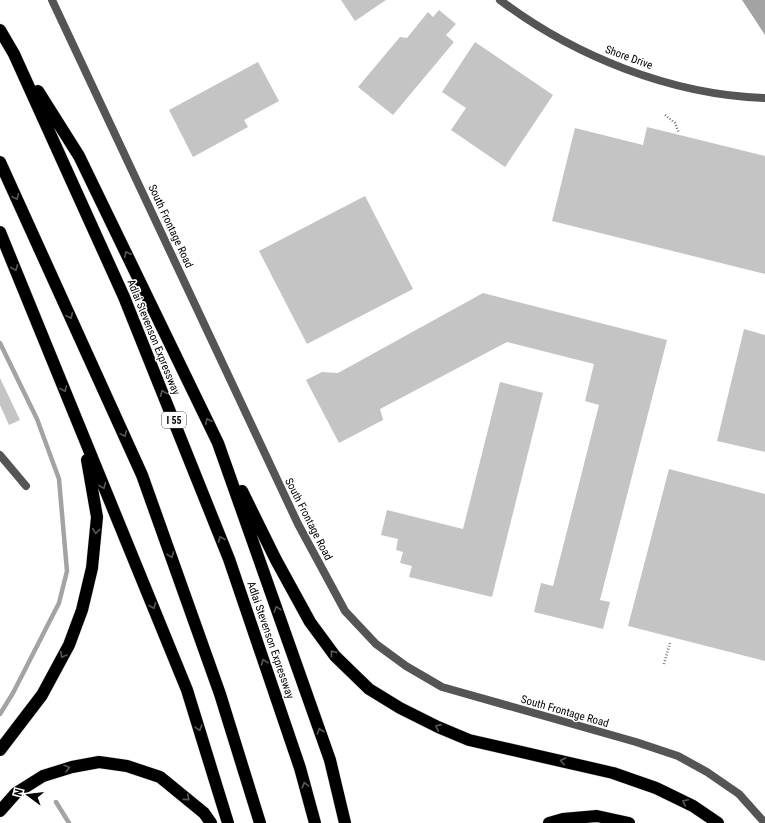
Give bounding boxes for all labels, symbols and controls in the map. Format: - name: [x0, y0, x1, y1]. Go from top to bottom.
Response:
- street label: Shore Drive: [603, 43, 654, 72]
- street label: South Frontage Road: [146, 182, 196, 270]
- one-way arrow: [11, 193, 19, 201]
- one-way arrow: [124, 251, 132, 258]
- one-way arrow: [10, 265, 18, 272]
- street label: Adlai Stevenson Expressway: [124, 278, 183, 397]
- one-way arrow: [65, 311, 73, 319]
- one-way arrow: [59, 385, 67, 392]
- one-way arrow: [159, 389, 167, 396]
- road number: I 55: [162, 412, 186, 428]
- one-way arrow: [205, 418, 213, 425]
- one-way arrow: [119, 430, 127, 437]
- street label: South Frontage Road: [282, 476, 335, 563]
- one-way arrow: [99, 482, 107, 489]
- one-way arrow: [91, 528, 100, 534]
- one-way arrow: [218, 536, 226, 543]
- one-way arrow: [166, 551, 174, 558]
- street label: Adlai Stevenson Expressway: [244, 580, 297, 701]
- one-way arrow: [148, 602, 156, 610]
- one-way arrow: [273, 605, 281, 612]
- one-way arrow: [330, 650, 337, 657]
- one-way arrow: [61, 651, 68, 659]
- one-way arrow: [260, 659, 269, 666]
- street label: South Frontage Road: [520, 693, 610, 730]
- one-way arrow: [194, 724, 203, 731]
- one-way arrow: [434, 724, 442, 732]
- one-way arrow: [316, 728, 324, 735]
- one-way arrow: [559, 758, 566, 766]
- one-way arrow: [63, 764, 70, 773]
- north arrow: [8, 775, 48, 815]
- one-way arrow: [301, 782, 310, 789]
- text: N: [12, 787, 26, 797]
- one-way arrow: [182, 793, 189, 800]
- one-way arrow: [682, 799, 690, 807]

